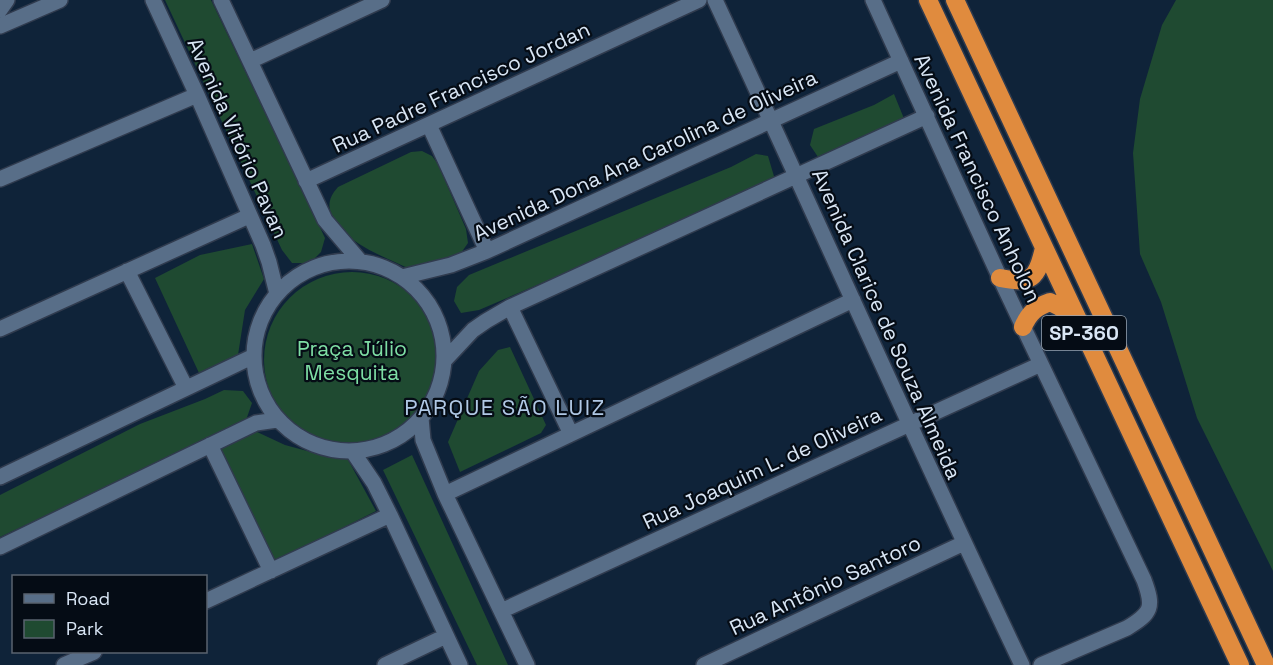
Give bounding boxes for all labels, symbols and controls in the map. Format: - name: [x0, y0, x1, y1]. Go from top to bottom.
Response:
- street label: Rua Padre Francisco Jordan: [328, 15, 594, 159]
- street label: Avenida Vitório Pavan: [182, 34, 294, 242]
- street label: Avenida Francisco Anholon: [908, 49, 1048, 307]
- street label: Avenida Dona Ana Carolina de Oliveira: [469, 63, 821, 247]
- street label: Avenida Clarice de Souza Almeida: [806, 165, 968, 483]
- road number: SP-360: [1042, 316, 1126, 350]
- park label: Praça Júlio Mesquita: [297, 335, 407, 386]
- district label: PARQUE SÃO LUIZ: [404, 393, 606, 421]
- street label: Rua Joaquim L. de Oliveira: [638, 401, 886, 535]
- street label: Rua Antônio Santoro: [725, 529, 925, 641]
- legend: [12, 575, 207, 653]
- text: Road: [66, 587, 110, 610]
- text: Park: [66, 617, 104, 640]

